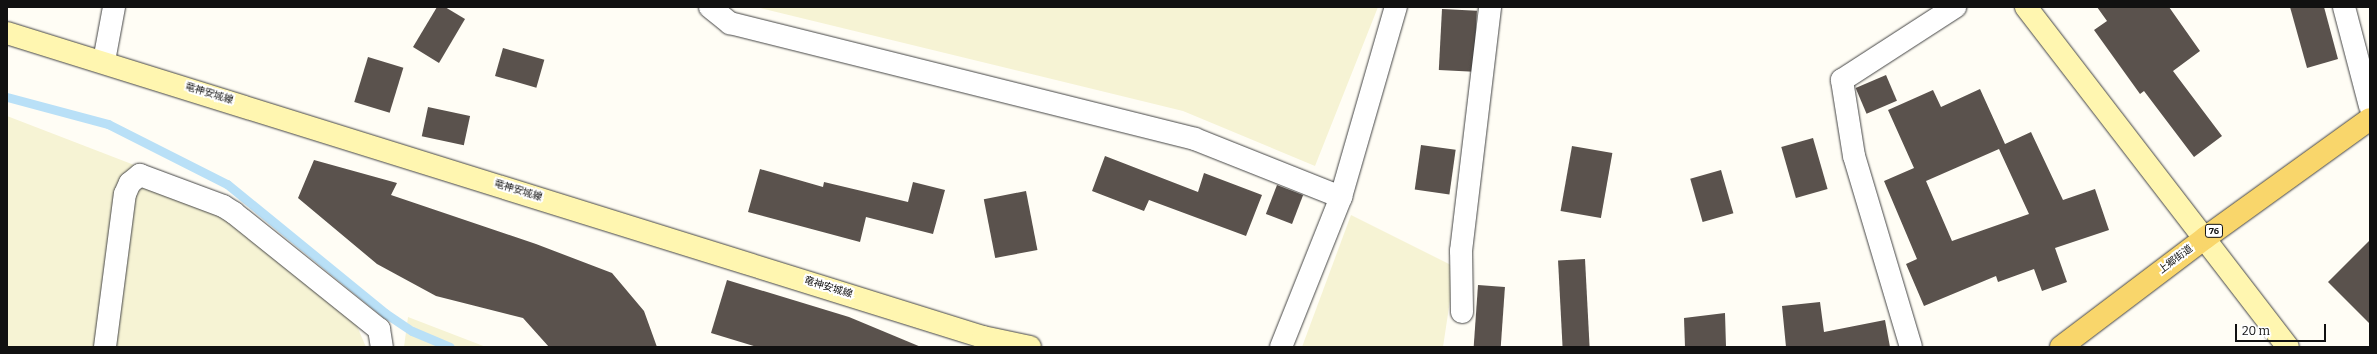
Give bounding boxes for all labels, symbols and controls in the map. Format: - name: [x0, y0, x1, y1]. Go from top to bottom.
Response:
- street label: 竜神安城線: [183, 81, 235, 107]
- street label: 竜神安城線: [492, 178, 544, 204]
- road number: 76: [2204, 224, 2224, 238]
- street label: 上郷街道: [2156, 243, 2196, 277]
- street label: 竜神安城線: [802, 275, 854, 301]
- scale bar: [2237, 316, 2328, 342]
- text: 20 m: [2242, 324, 2270, 338]

